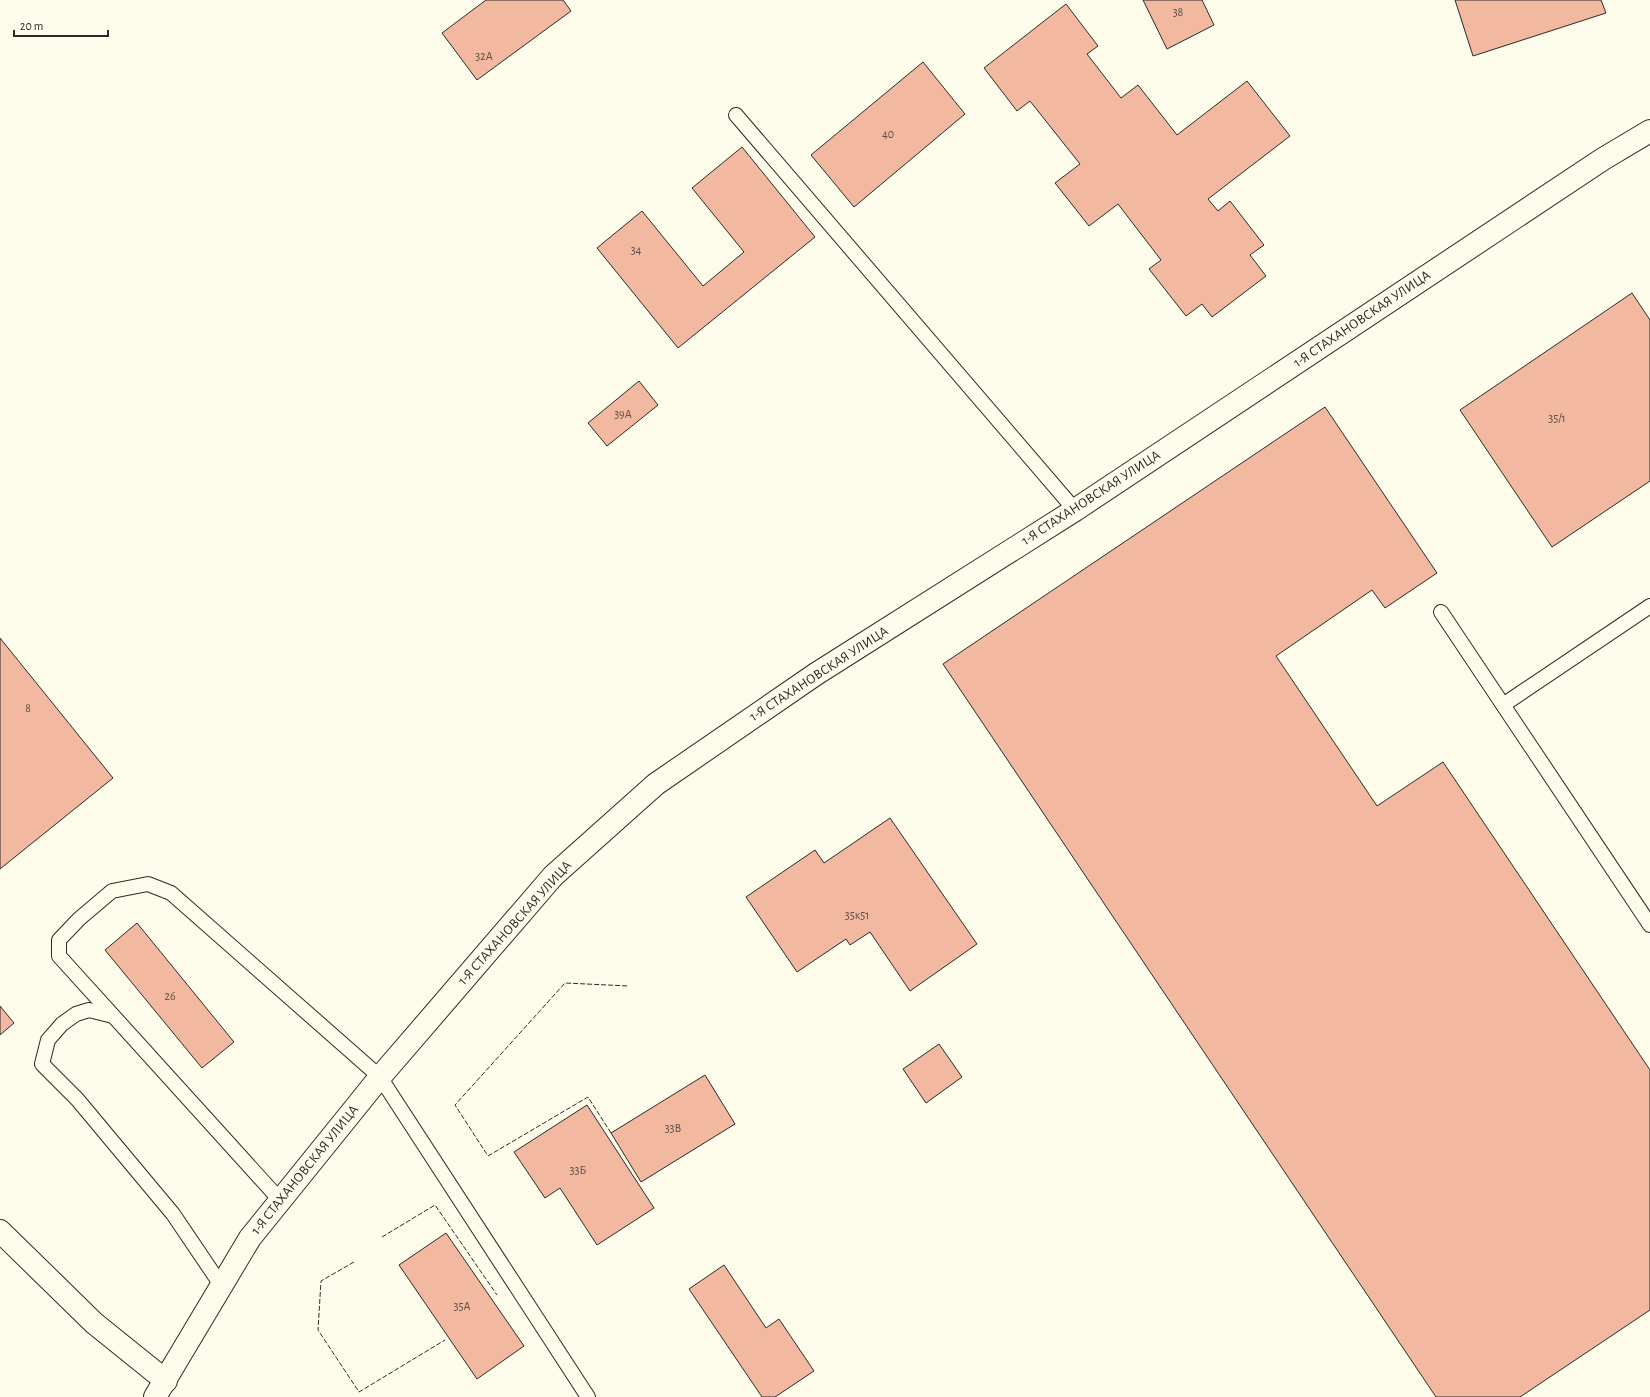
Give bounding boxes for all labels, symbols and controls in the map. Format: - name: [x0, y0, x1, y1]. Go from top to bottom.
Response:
- house number: 38: [1173, 6, 1184, 18]
- scale bar: [14, 12, 108, 38]
- text: 20 m: [20, 20, 43, 32]
- house number: 32А: [475, 50, 493, 62]
- house number: 40: [882, 128, 894, 140]
- house number: 34: [631, 244, 642, 256]
- street label: 1-Я СТАХАНОВСКАЯ УЛИЦА: [1291, 268, 1433, 370]
- house number: 39А: [614, 408, 632, 420]
- house number: 35/1: [1548, 412, 1566, 424]
- street label: 1-Я СТАХАНОВСКАЯ УЛИЦА: [1019, 448, 1163, 548]
- street label: 1-Я СТАХАНОВСКАЯ УЛИЦА: [747, 624, 891, 724]
- house number: 8: [25, 702, 31, 714]
- street label: 1-Я СТАХАНОВСКАЯ УЛИЦА: [456, 858, 574, 988]
- house number: 35к51: [845, 909, 869, 921]
- house number: 26: [164, 990, 176, 1002]
- street label: 1-Я СТАХАНОВСКАЯ УЛИЦА: [249, 1103, 361, 1237]
- house number: 33В: [665, 1122, 682, 1134]
- house number: 33Б: [570, 1164, 587, 1176]
- house number: 35А: [453, 1300, 471, 1312]

